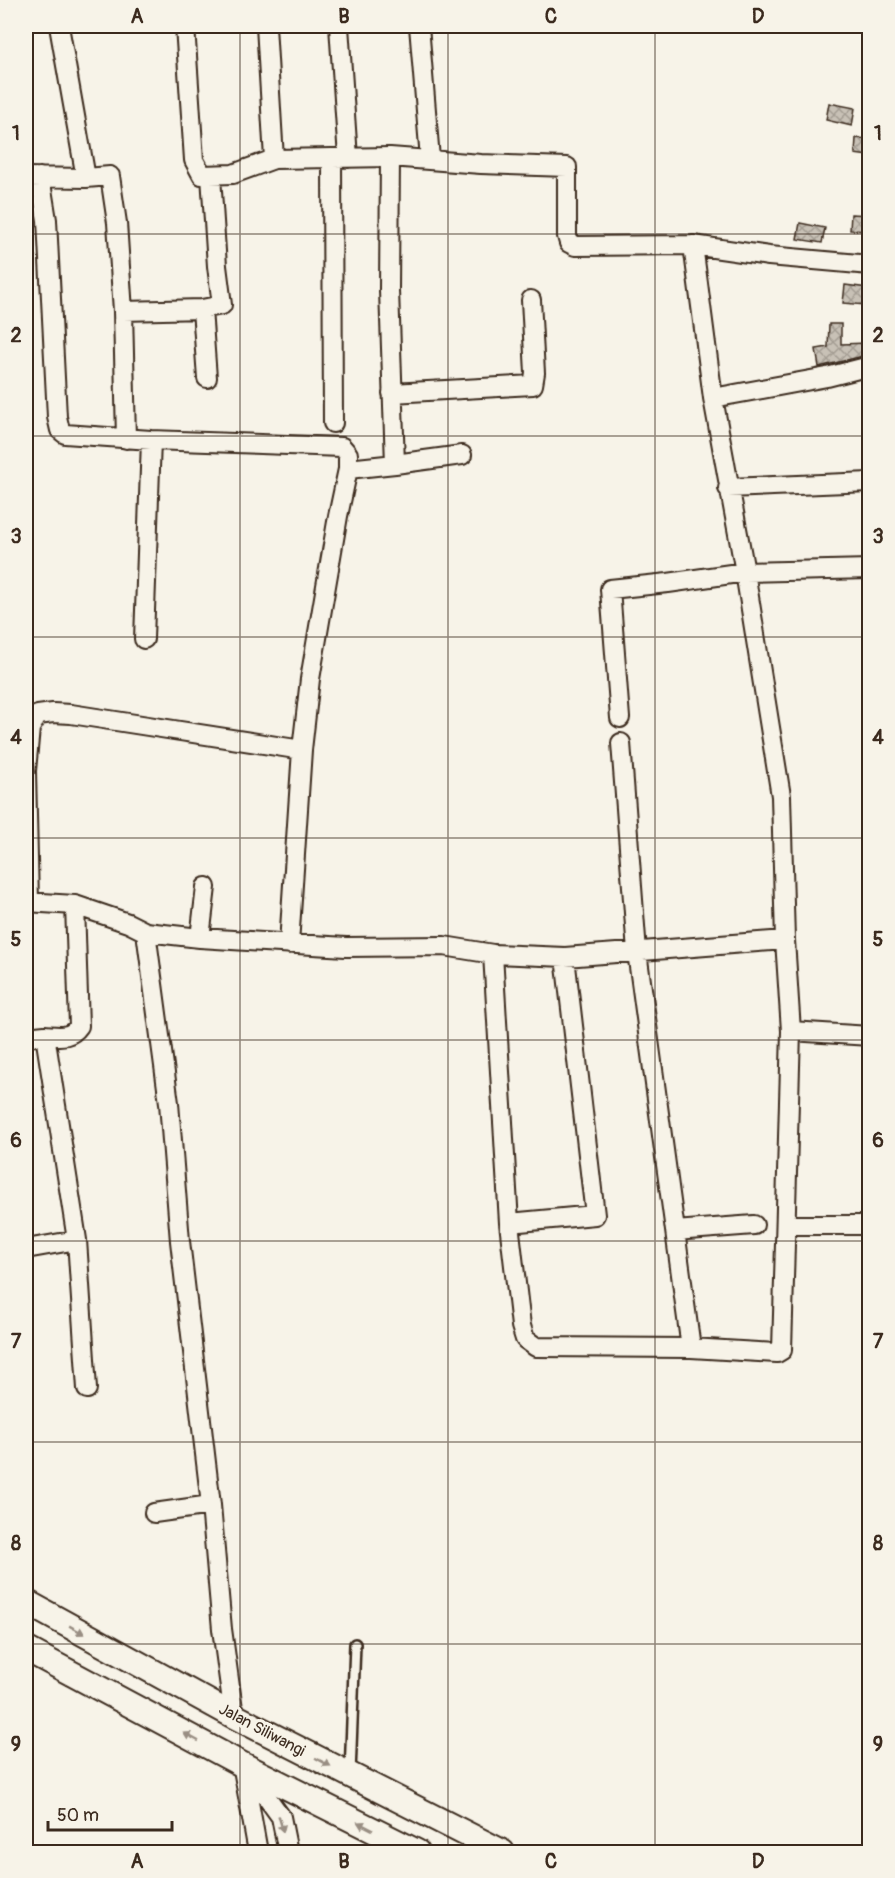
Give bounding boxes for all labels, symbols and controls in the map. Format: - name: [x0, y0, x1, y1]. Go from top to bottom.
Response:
- text: A: [131, 4, 144, 29]
- text: B: [338, 4, 350, 29]
- text: C: [545, 4, 557, 29]
- text: D: [752, 4, 765, 29]
- text: 1: [12, 121, 20, 146]
- text: 1: [874, 121, 882, 146]
- text: 2: [10, 323, 22, 348]
- text: 2: [872, 323, 884, 348]
- text: 3: [10, 524, 22, 549]
- text: 3: [872, 524, 884, 549]
- text: 4: [10, 725, 22, 750]
- text: 4: [872, 725, 884, 750]
- text: 5: [11, 927, 22, 952]
- text: 5: [873, 927, 884, 952]
- text: 6: [10, 1128, 22, 1153]
- text: 6: [872, 1128, 884, 1153]
- text: 7: [11, 1329, 22, 1354]
- text: 7: [873, 1329, 884, 1354]
- text: 8: [11, 1531, 21, 1556]
- text: 8: [873, 1531, 883, 1556]
- one-way arrow: [69, 1625, 86, 1635]
- street label: Jalan Siliwangi: [215, 1699, 309, 1761]
- text: 9: [11, 1732, 21, 1757]
- one-way arrow: [182, 1732, 199, 1742]
- text: 9: [873, 1732, 883, 1757]
- one-way arrow: [314, 1758, 331, 1767]
- scale bar: [48, 1794, 172, 1832]
- text: 50 m: [57, 1804, 99, 1827]
- one-way arrow: [277, 1815, 287, 1833]
- one-way arrow: [356, 1821, 373, 1831]
- text: A: [131, 1849, 144, 1874]
- text: B: [338, 1849, 350, 1874]
- text: C: [545, 1849, 557, 1874]
- text: D: [752, 1849, 765, 1874]

